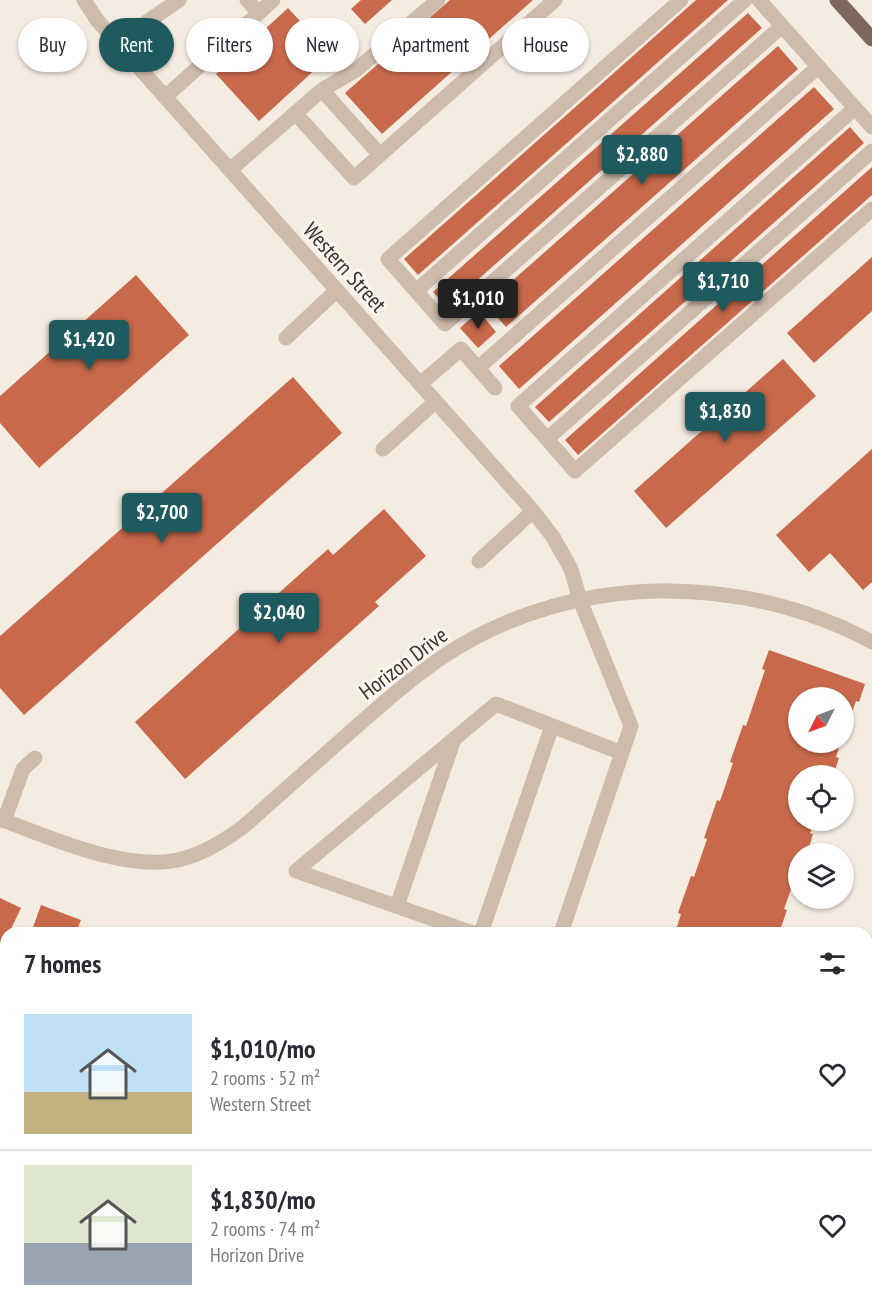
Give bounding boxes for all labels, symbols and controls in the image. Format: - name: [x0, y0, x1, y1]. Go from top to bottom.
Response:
- chip: Buy: [18, 18, 87, 72]
- chip: Rent: [99, 18, 174, 72]
- chip: Filters: [186, 18, 273, 72]
- chip: New: [285, 18, 359, 72]
- chip: Apartment: [371, 18, 490, 72]
- chip: House: [502, 18, 589, 72]
- pin: $2,880: [593, 135, 691, 186]
- text: $2,880: [616, 141, 668, 167]
- street label: Western Street: [297, 216, 393, 318]
- pin: $1,710: [674, 262, 772, 313]
- text: $1,710: [697, 268, 749, 294]
- pin: $1,010: [429, 279, 527, 330]
- text: $1,010: [452, 285, 504, 311]
- pin: $1,420: [40, 320, 138, 371]
- text: $1,420: [63, 326, 115, 352]
- pin: $1,830: [676, 392, 774, 443]
- text: $1,830: [699, 398, 751, 424]
- pin: $2,700: [113, 493, 211, 544]
- text: $2,700: [136, 499, 188, 525]
- pin: $2,040: [230, 593, 328, 644]
- text: $2,040: [253, 599, 305, 625]
- street label: Horizon Drive: [353, 621, 453, 705]
- north arrow: [788, 687, 854, 753]
- map controls: [788, 687, 854, 909]
- button: locate: [788, 765, 854, 831]
- button: layers: [788, 843, 854, 909]
- text: 7 homes: [24, 947, 101, 980]
- icon: filters: [816, 947, 849, 980]
- text: $1,010/mo: [210, 1032, 316, 1065]
- icon: home: [72, 1038, 144, 1110]
- icon: heart: [816, 1058, 849, 1091]
- text: 2 rooms · 52 m²: [210, 1065, 320, 1091]
- text: Western Street: [210, 1091, 311, 1117]
- text: $1,830/mo: [210, 1183, 316, 1216]
- icon: home: [72, 1189, 144, 1261]
- icon: heart: [816, 1209, 849, 1242]
- text: 2 rooms · 74 m²: [210, 1216, 320, 1242]
- text: Horizon Drive: [210, 1242, 304, 1268]

